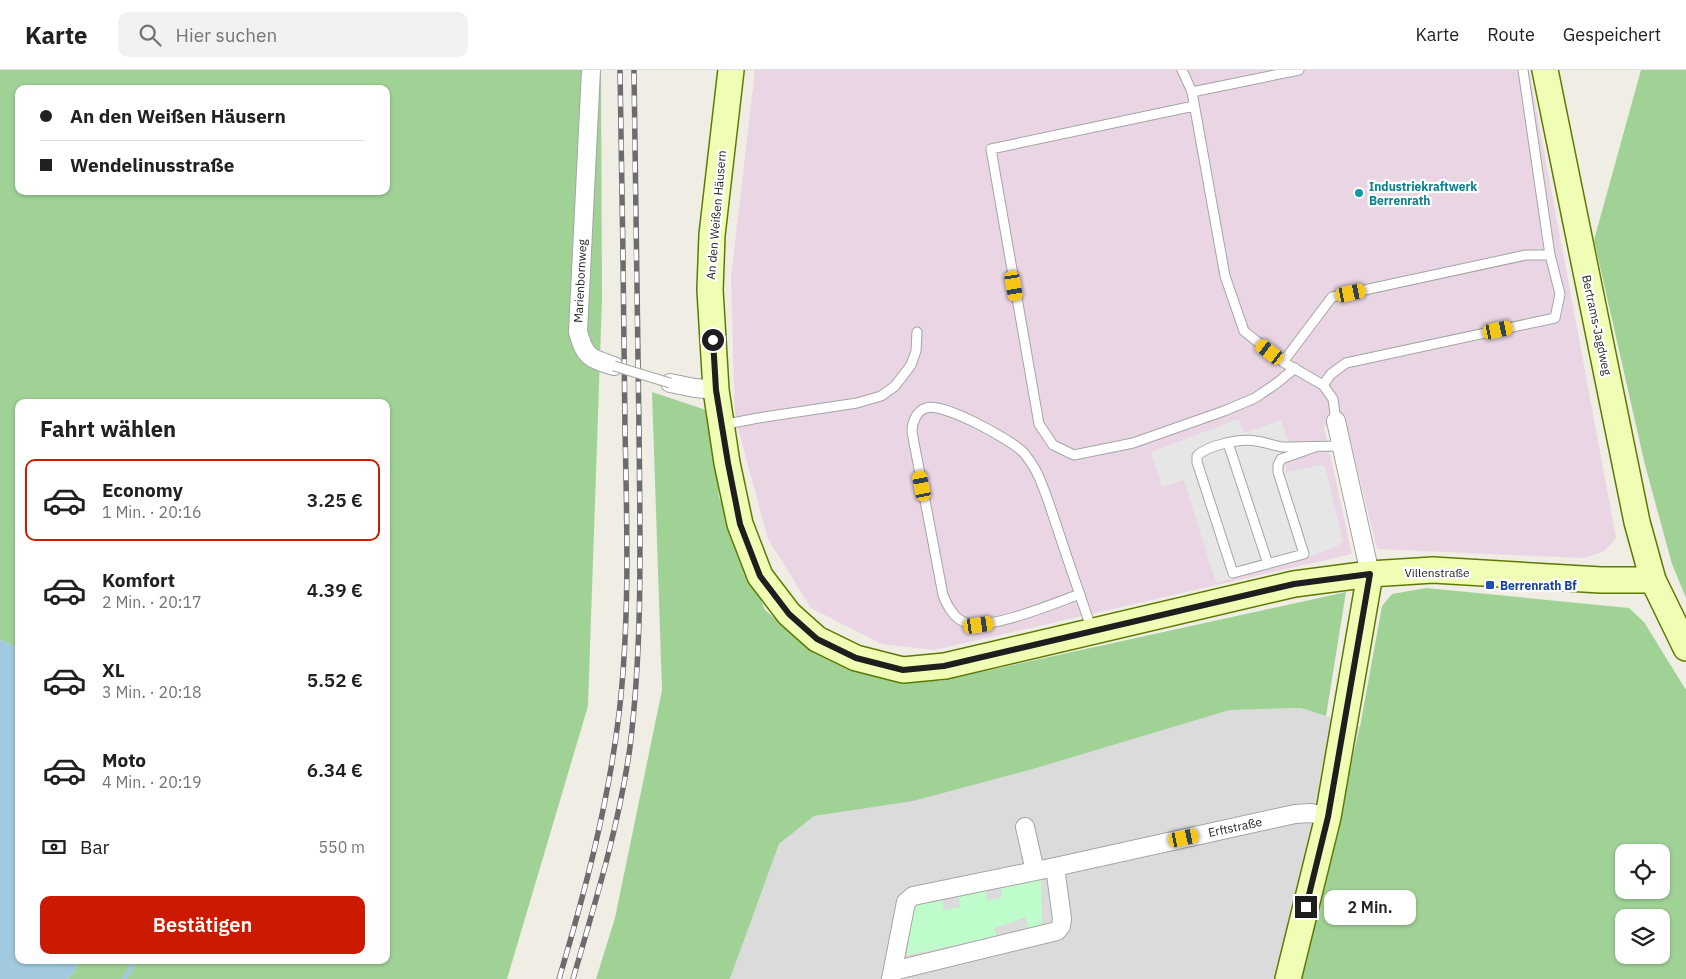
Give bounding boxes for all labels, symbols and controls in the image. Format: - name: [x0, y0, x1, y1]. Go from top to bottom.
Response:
- search box: [118, 12, 468, 57]
- text: Karte: [25, 19, 88, 51]
- icon: search: [136, 21, 164, 49]
- text: Hier suchen: [176, 23, 277, 47]
- text: Karte: [1416, 23, 1459, 46]
- text: Route: [1487, 23, 1535, 46]
- text: Gespeichert: [1563, 23, 1661, 46]
- text: An den Weißen Häusern: [70, 104, 286, 128]
- street label: An den Weißen Häusern: [703, 150, 729, 280]
- text: Wendelinusstraße: [70, 153, 234, 177]
- place label: Industriekraftwerk Berrenrath: [1369, 179, 1477, 208]
- marker: Industriekraftwerk Berrenrath: [1353, 187, 1365, 199]
- street label: Marienbornweg: [570, 238, 590, 323]
- car: [1004, 270, 1023, 302]
- street label: Bertrams-Jagdweg: [1579, 273, 1615, 377]
- car: [1334, 283, 1367, 303]
- car: [1481, 320, 1514, 340]
- route start: [702, 329, 724, 351]
- car: [1253, 337, 1286, 367]
- text: Fahrt wählen: [40, 414, 176, 443]
- car: [911, 470, 932, 502]
- icon: car: [42, 478, 87, 523]
- text: Economy: [102, 478, 183, 502]
- text: 3.25 €: [307, 488, 363, 512]
- text: 1 Min. · 20:16: [102, 502, 202, 522]
- street label: Villenstraße: [1404, 565, 1470, 580]
- icon: car: [42, 568, 87, 613]
- text: Komfort: [102, 568, 175, 592]
- text: 4.39 €: [307, 578, 363, 602]
- place label: Berrenrath Bf: [1500, 578, 1577, 593]
- marker: Berrenrath Bf: [1484, 579, 1496, 591]
- text: 2 Min. · 20:17: [102, 592, 202, 612]
- car: [963, 615, 994, 635]
- icon: car: [42, 658, 87, 703]
- text: XL: [102, 658, 125, 682]
- text: 5.52 €: [307, 668, 363, 692]
- text: 3 Min. · 20:18: [102, 682, 202, 702]
- icon: car: [42, 748, 87, 793]
- text: Moto: [102, 748, 146, 772]
- text: 6.34 €: [307, 758, 363, 782]
- text: 4 Min. · 20:19: [102, 772, 202, 792]
- street label: Erftstraße: [1207, 814, 1264, 840]
- car: [1167, 828, 1200, 848]
- icon: cash: [40, 833, 68, 861]
- text: Bar: [80, 835, 110, 859]
- text: 550 m: [318, 837, 365, 857]
- map controls: [1615, 844, 1670, 964]
- button: locate: [1615, 844, 1670, 899]
- callout: 2 Min.: [1324, 890, 1416, 924]
- button: Bestätigen: [40, 896, 365, 954]
- route end: [1295, 896, 1317, 918]
- text: 2 Min.: [1347, 897, 1393, 917]
- button: layers: [1615, 909, 1670, 964]

